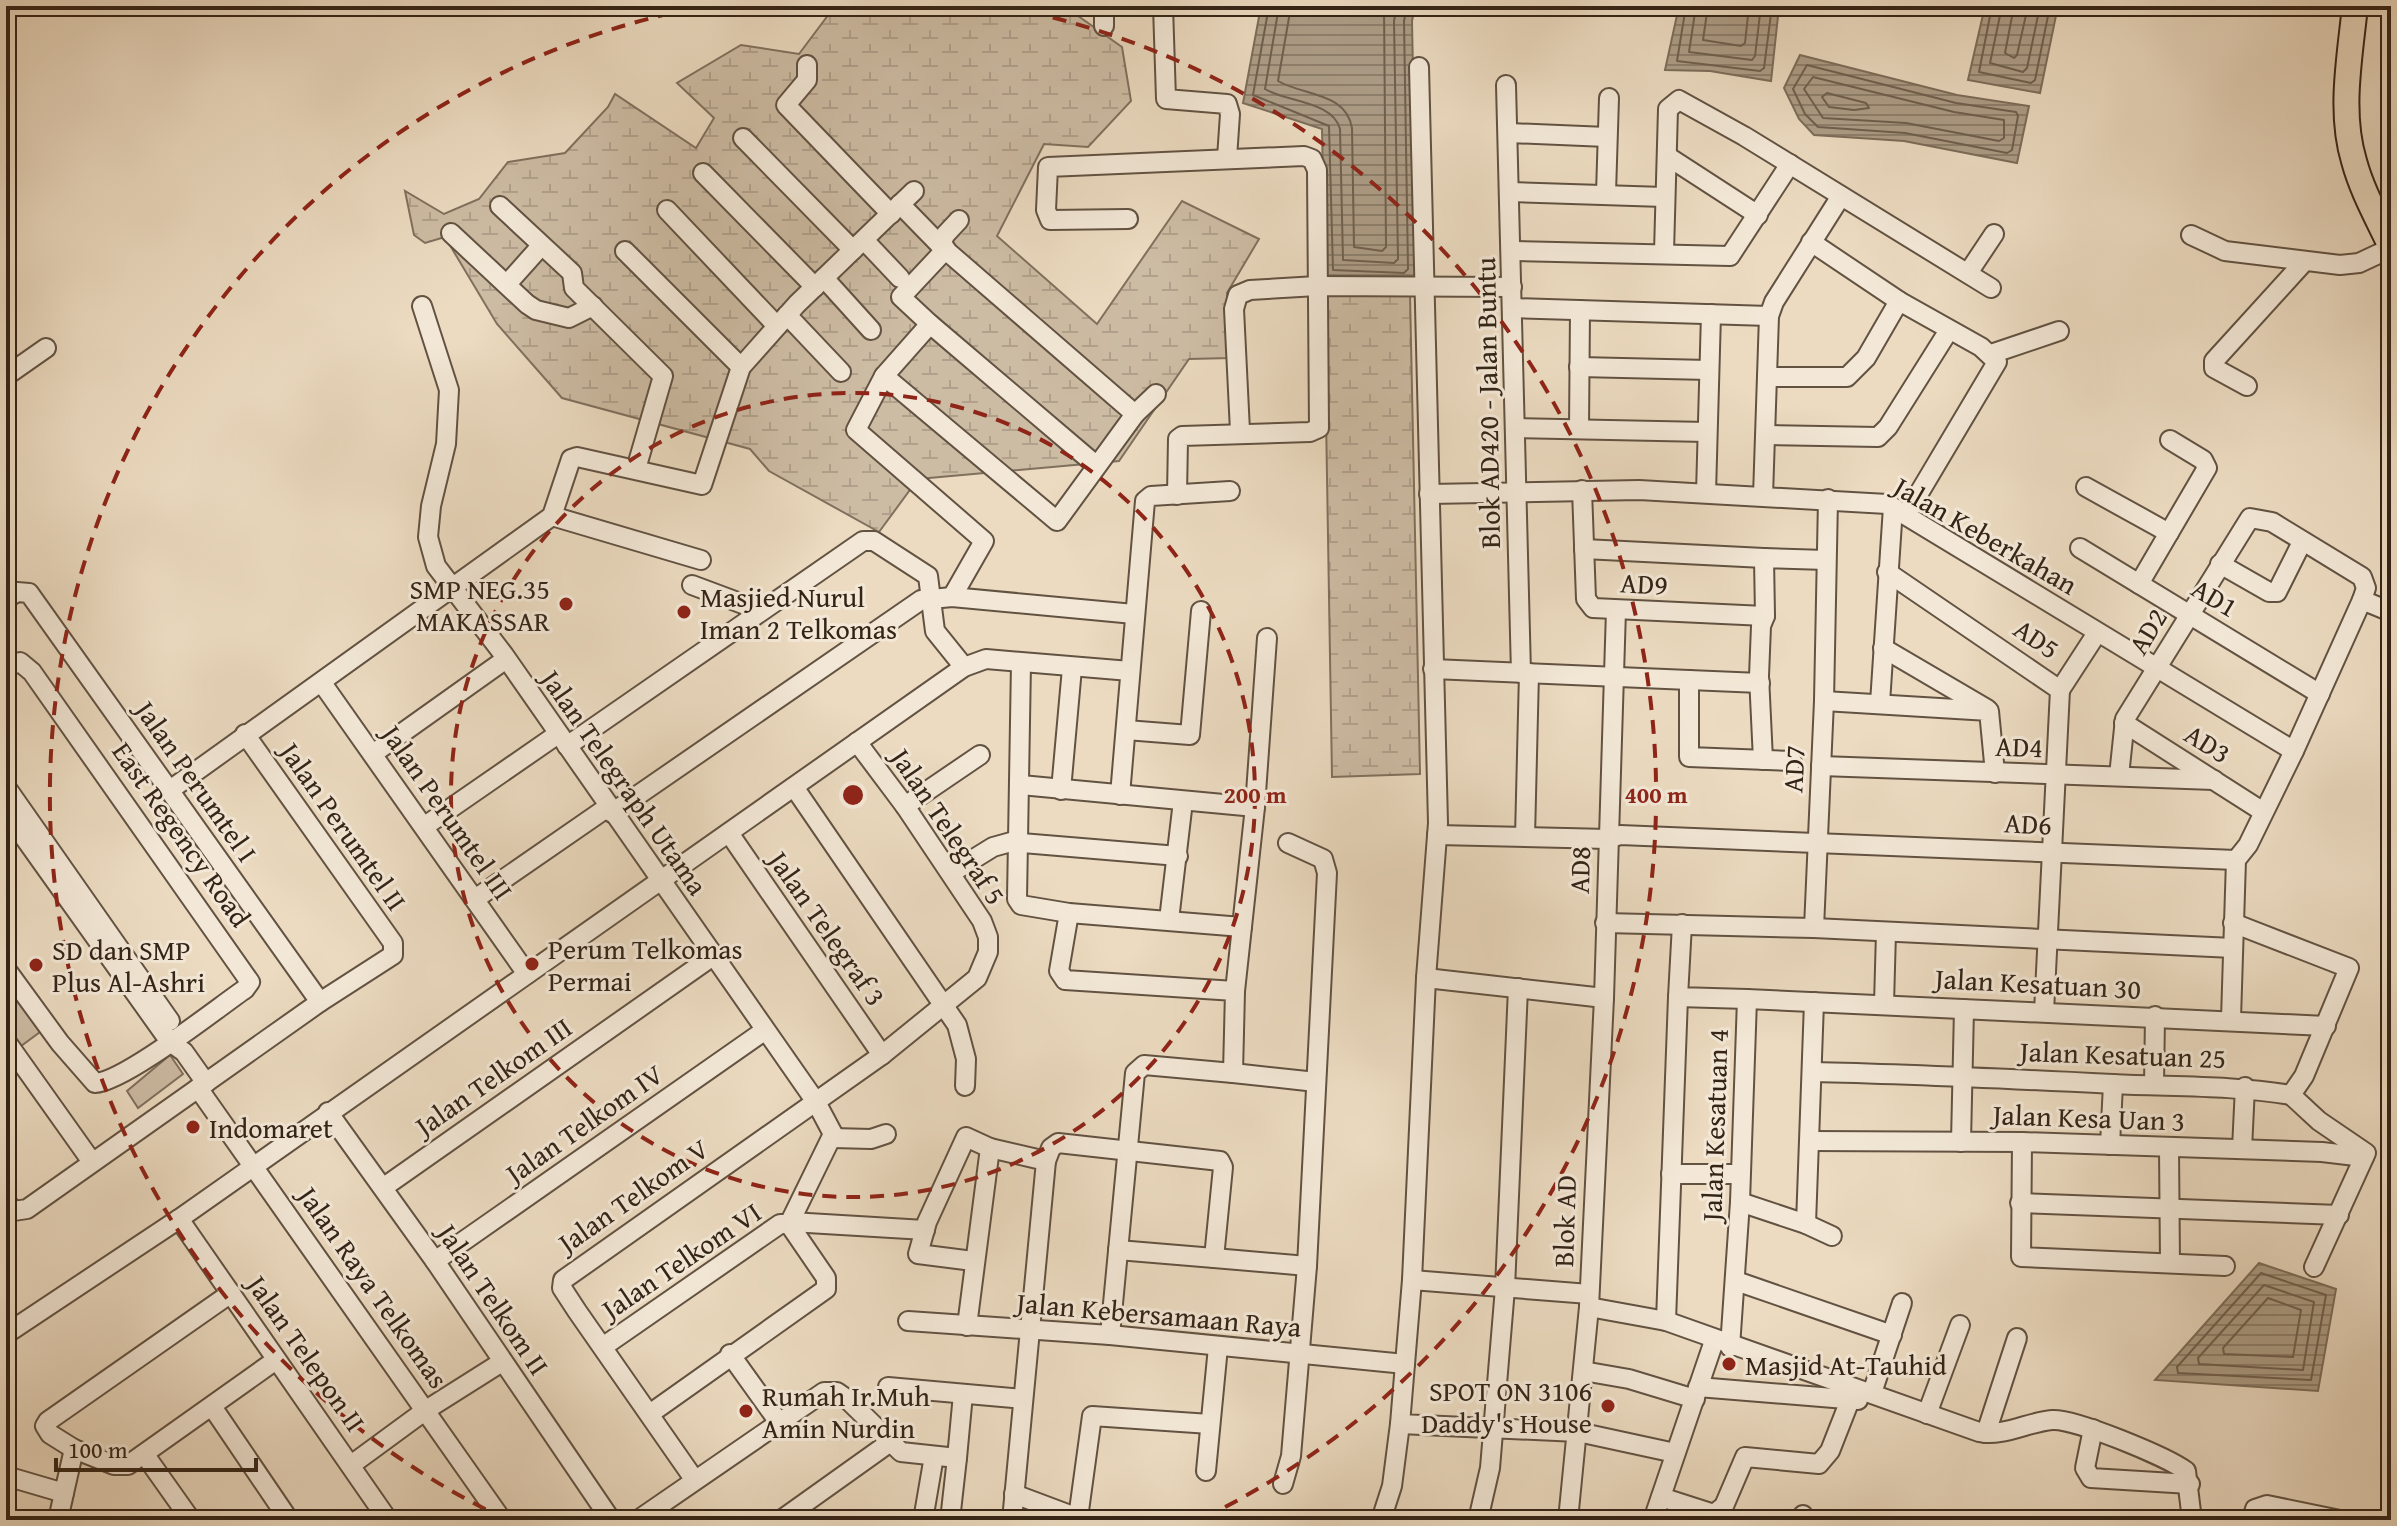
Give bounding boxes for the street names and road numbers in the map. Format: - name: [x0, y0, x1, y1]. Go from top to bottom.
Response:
- street label: Blok AD420 - Jalan Buntu: [1464, 257, 1510, 549]
- street label: Jalan Keberkahan: [1884, 464, 2086, 604]
- street label: AD9: [1619, 561, 1669, 605]
- street label: AD1: [2184, 567, 2246, 627]
- street label: AD2: [2117, 600, 2177, 662]
- street label: AD5: [2006, 608, 2068, 668]
- street label: Jalan Telegraph Utama: [530, 658, 719, 904]
- street label: Jalan Perumtel I: [124, 690, 268, 870]
- street label: AD3: [2177, 713, 2239, 773]
- street label: Jalan Perumtel III: [370, 714, 524, 908]
- street label: AD4: [1995, 725, 2043, 767]
- street label: Jalan Perumtel II: [269, 731, 417, 918]
- street label: East Regency Road: [103, 733, 261, 935]
- street label: Jalan Telegraf 5: [880, 737, 1017, 912]
- street label: AD7: [1771, 744, 1815, 794]
- street label: AD6: [2003, 801, 2053, 845]
- street label: Jalan Telegraf 3: [758, 840, 897, 1014]
- street label: AD8: [1558, 846, 1600, 894]
- street label: Jalan Kesatuan 30: [1931, 957, 2142, 1009]
- street label: Jalan Telkom III: [404, 1007, 580, 1147]
- street label: Jalan Kesatuan 4: [1690, 1028, 1738, 1225]
- street label: Jalan Kesatuan 25: [2016, 1030, 2227, 1078]
- street label: Jalan Telkom IV: [494, 1053, 671, 1194]
- street label: Jalan Kesa Uan 3: [1989, 1093, 2186, 1141]
- street label: Jalan Telkom V: [547, 1128, 717, 1264]
- street label: Blok AD: [1542, 1174, 1586, 1268]
- street label: Jalan Raya Telkomas: [287, 1175, 459, 1396]
- street label: Jalan Telkom VI: [591, 1191, 769, 1330]
- street label: Jalan Telkom II: [426, 1213, 560, 1383]
- street label: Jalan Telepon II: [236, 1264, 376, 1439]
- street label: Jalan Kebersamaan Raya: [1012, 1281, 1304, 1347]

